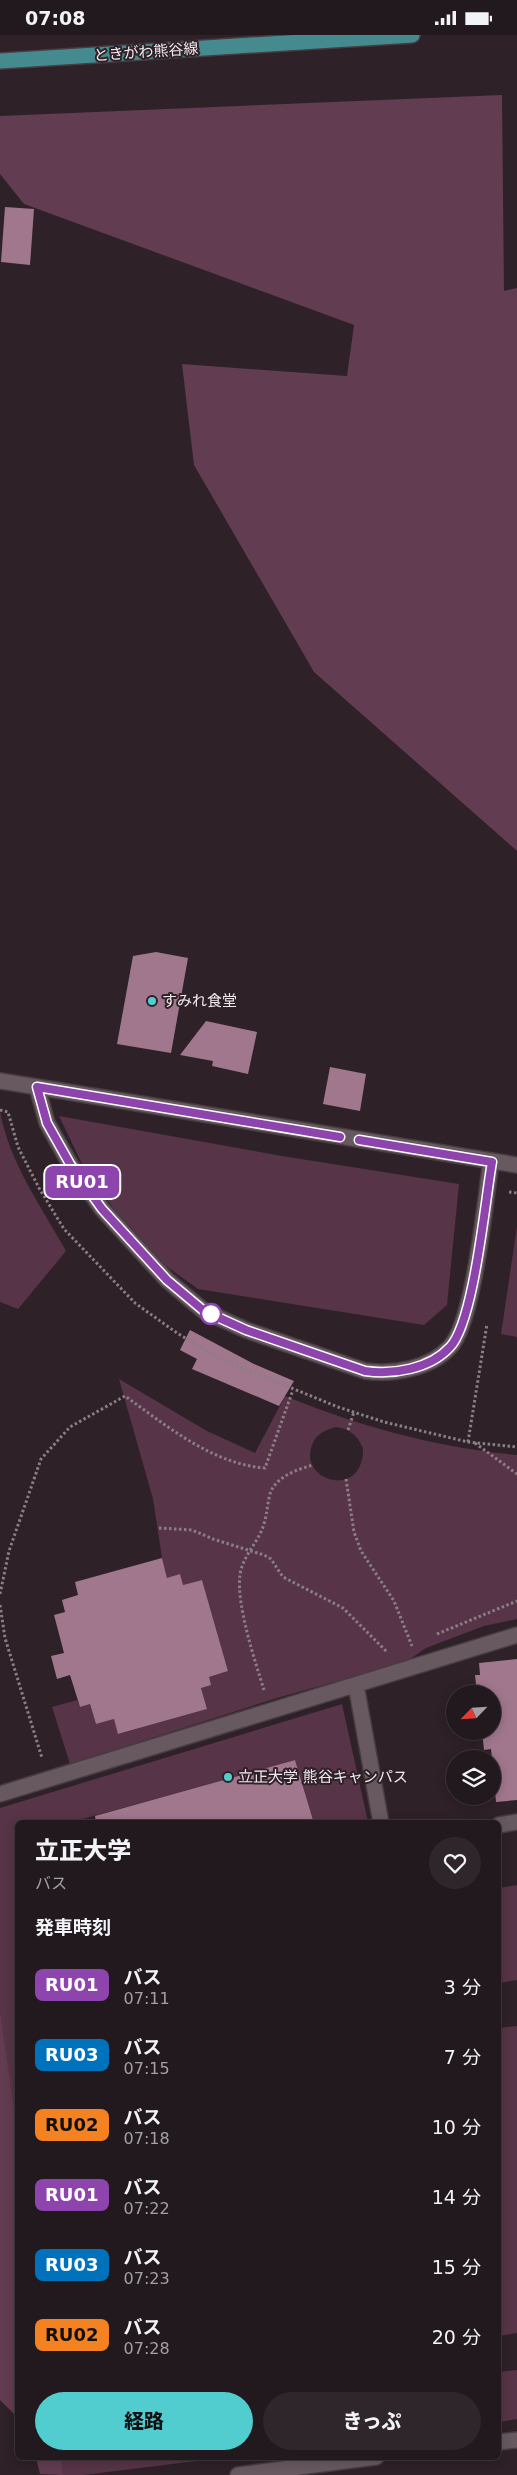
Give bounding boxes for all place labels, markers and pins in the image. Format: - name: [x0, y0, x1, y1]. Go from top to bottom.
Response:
- place label: すみれ食堂: [162, 992, 237, 1010]
- marker: すみれ食堂: [146, 995, 158, 1007]
- unlabelled marker: [200, 1303, 222, 1325]
- place label: 立正大学 熊谷キャンパス: [238, 1768, 408, 1786]
- marker: 立正大学 熊谷キャンパス: [222, 1771, 234, 1783]

